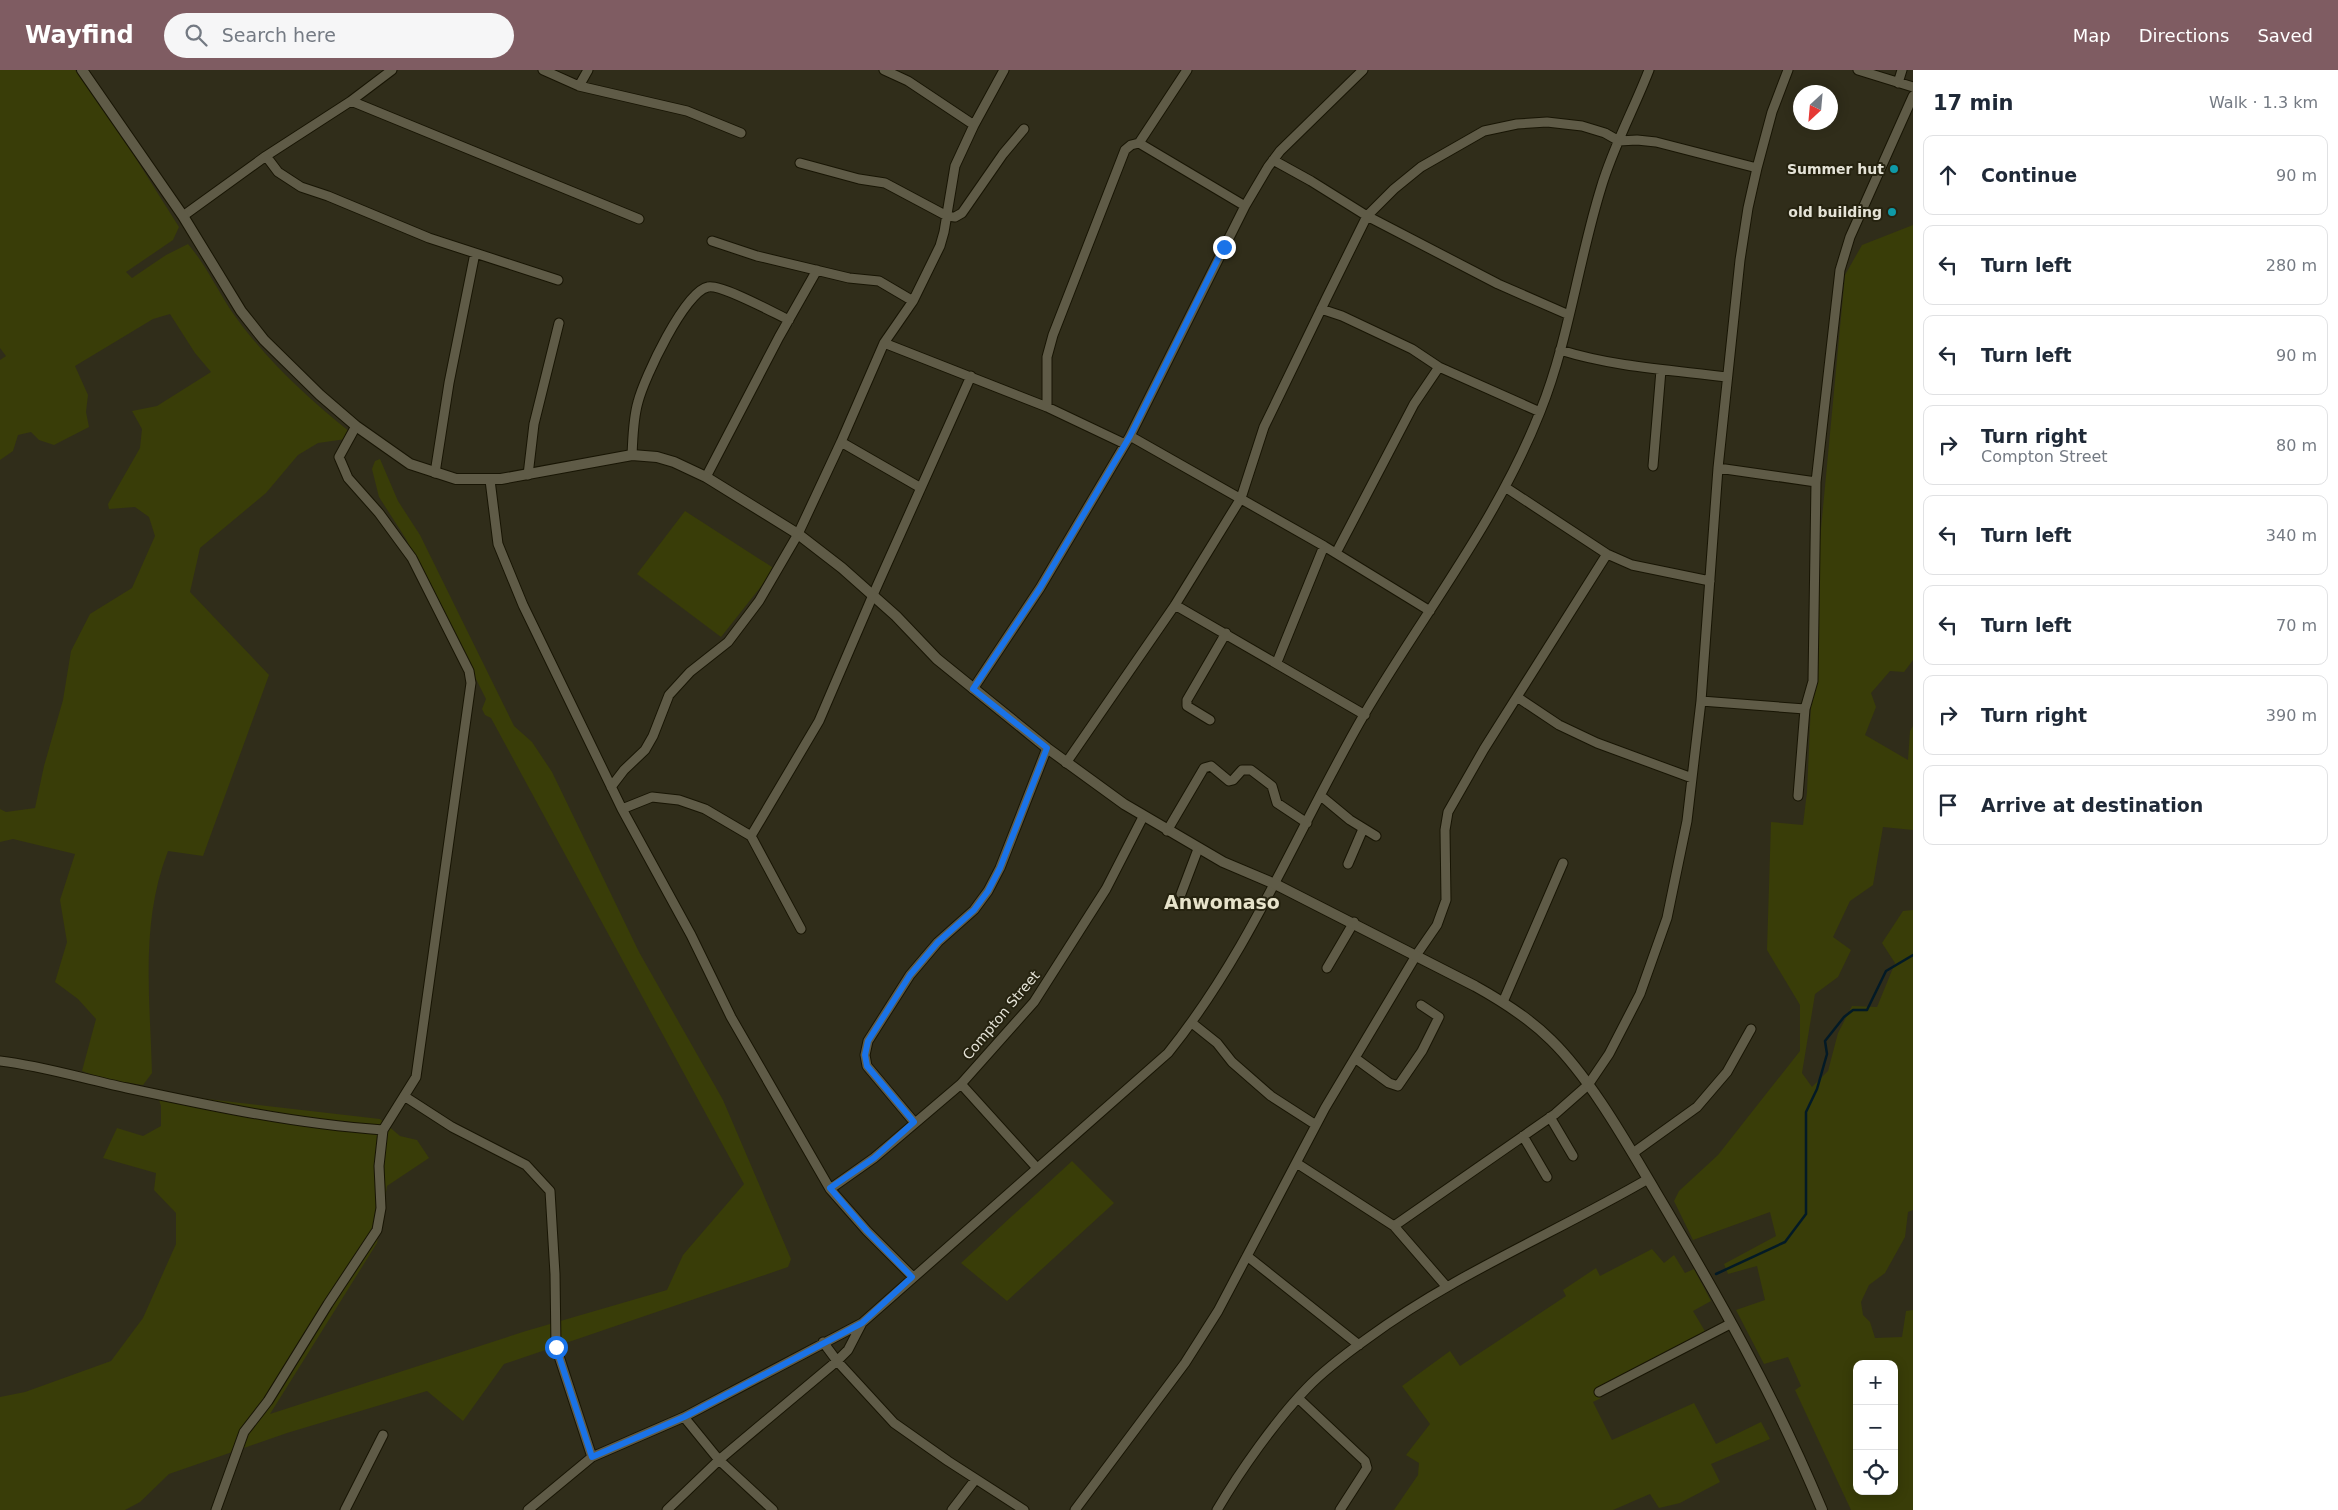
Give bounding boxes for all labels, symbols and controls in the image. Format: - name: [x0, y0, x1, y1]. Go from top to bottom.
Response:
- search box: [164, 13, 514, 58]
- text: Wayfind: [25, 21, 134, 49]
- icon: search: [182, 21, 210, 49]
- text: Search here: [222, 24, 336, 46]
- text: Map: [2073, 25, 2111, 46]
- text: Directions: [2139, 25, 2229, 46]
- text: Saved: [2257, 25, 2313, 46]
- north arrow: [1793, 85, 1838, 130]
- text: 17 min: [1933, 91, 2014, 115]
- text: Walk · 1.3 km: [2209, 93, 2318, 112]
- place label: Summer hut: [1787, 161, 1884, 177]
- icon: ahead: [1934, 161, 1962, 189]
- marker: Summer hut: [1888, 163, 1900, 175]
- text: Continue: [1981, 164, 2077, 186]
- text: 90 m: [2276, 166, 2317, 185]
- place label: old building: [1788, 204, 1882, 220]
- marker: old building: [1886, 206, 1898, 218]
- route end: [1213, 236, 1236, 259]
- icon: left: [1934, 251, 1962, 279]
- text: Turn left: [1981, 254, 2072, 276]
- text: 280 m: [2266, 256, 2317, 275]
- icon: left: [1934, 341, 1962, 369]
- text: Turn left: [1981, 344, 2072, 366]
- text: 90 m: [2276, 346, 2317, 365]
- text: Turn right: [1981, 425, 2087, 447]
- icon: right: [1934, 431, 1962, 459]
- text: 80 m: [2276, 436, 2317, 455]
- text: Compton Street: [1981, 447, 2108, 466]
- icon: left: [1934, 521, 1962, 549]
- text: Turn left: [1981, 524, 2072, 546]
- text: 340 m: [2266, 526, 2317, 545]
- icon: left: [1934, 611, 1962, 639]
- text: Turn left: [1981, 614, 2072, 636]
- text: 70 m: [2276, 616, 2317, 635]
- icon: right: [1934, 701, 1962, 729]
- text: Turn right: [1981, 704, 2087, 726]
- text: 390 m: [2266, 706, 2317, 725]
- icon: arrive: [1934, 791, 1962, 819]
- text: Arrive at destination: [1981, 794, 2203, 816]
- district label: Anwomaso: [1164, 891, 1280, 913]
- street label: Compton Street: [959, 967, 1043, 1063]
- route start: [545, 1336, 568, 1359]
- map controls: [1853, 1360, 1898, 1495]
- button: +: [1853, 1360, 1898, 1405]
- button: −: [1853, 1405, 1898, 1450]
- button: locate: [1853, 1450, 1898, 1495]

